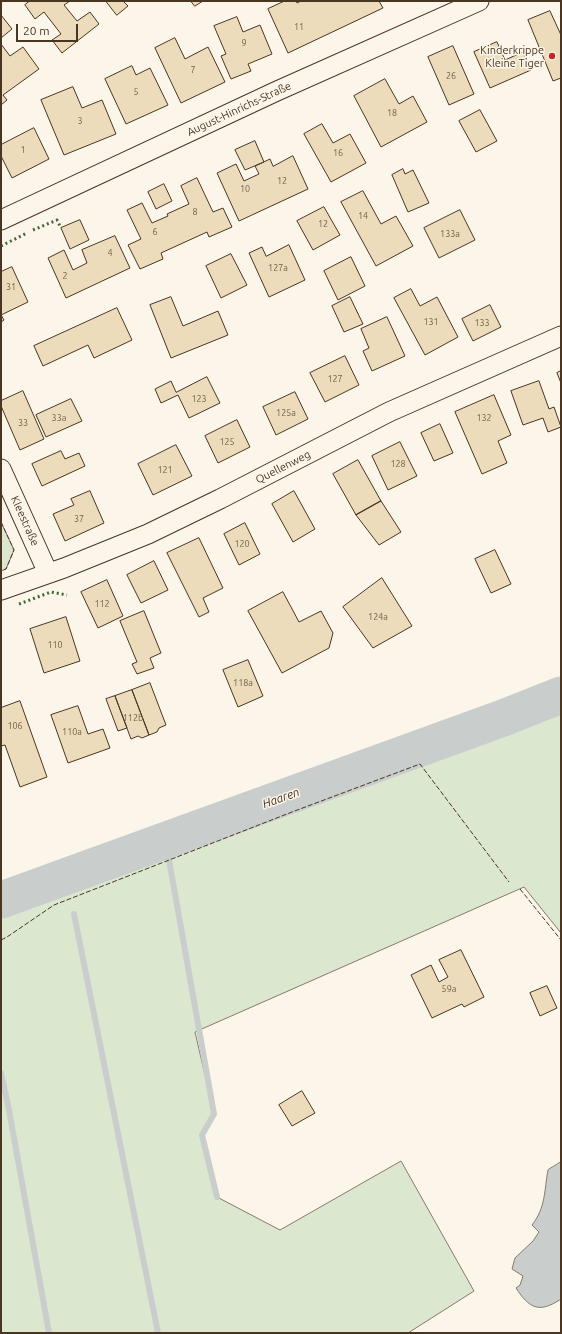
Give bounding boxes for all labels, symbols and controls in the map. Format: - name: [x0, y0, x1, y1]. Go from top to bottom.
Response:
- scale bar: [18, 16, 80, 42]
- house number: 11: [294, 22, 304, 32]
- text: 20 m: [23, 24, 50, 37]
- house number: 9: [241, 38, 247, 48]
- place label: Kinderkrippe Kleine Tiger: [480, 43, 544, 69]
- marker: Kinderkrippe Kleine Tiger: [547, 51, 557, 61]
- house number: 7: [190, 65, 196, 75]
- house number: 26: [446, 71, 456, 81]
- street label: August-Hinrichs-Straße: [185, 79, 293, 139]
- house number: 5: [133, 87, 139, 97]
- house number: 18: [387, 108, 397, 118]
- house number: 3: [77, 116, 83, 126]
- house number: 1: [20, 145, 26, 155]
- house number: 16: [333, 148, 343, 158]
- house number: 12: [277, 176, 287, 186]
- house number: 10: [240, 184, 250, 194]
- house number: 8: [192, 207, 198, 217]
- house number: 14: [358, 211, 368, 221]
- house number: 12: [318, 219, 328, 229]
- house number: 6: [152, 227, 158, 237]
- house number: 133a: [440, 229, 460, 239]
- house number: 4: [107, 248, 113, 258]
- house number: 127a: [268, 263, 288, 273]
- house number: 2: [62, 271, 68, 281]
- house number: 31: [6, 282, 16, 292]
- house number: 131: [423, 317, 439, 327]
- house number: 133: [474, 318, 490, 328]
- house number: 127: [327, 374, 343, 384]
- house number: 123: [191, 394, 207, 404]
- house number: 125a: [276, 408, 296, 418]
- house number: 33a: [52, 413, 66, 423]
- house number: 132: [476, 413, 492, 423]
- house number: 33: [18, 418, 28, 428]
- house number: 125: [219, 437, 235, 447]
- street label: Quellenweg: [253, 448, 313, 486]
- house number: 128: [390, 459, 406, 469]
- house number: 121: [157, 465, 173, 475]
- street label: Kleestraße: [8, 494, 42, 548]
- house number: 37: [74, 514, 84, 524]
- house number: 120: [234, 539, 250, 549]
- house number: 112: [94, 599, 110, 609]
- house number: 124a: [368, 612, 388, 622]
- house number: 110: [47, 640, 63, 650]
- house number: 118a: [233, 678, 253, 688]
- house number: 112b: [123, 713, 143, 723]
- house number: 106: [7, 721, 23, 731]
- house number: 110a: [62, 727, 82, 737]
- water label: Haaren: [261, 785, 301, 811]
- house number: 59a: [442, 984, 456, 994]

